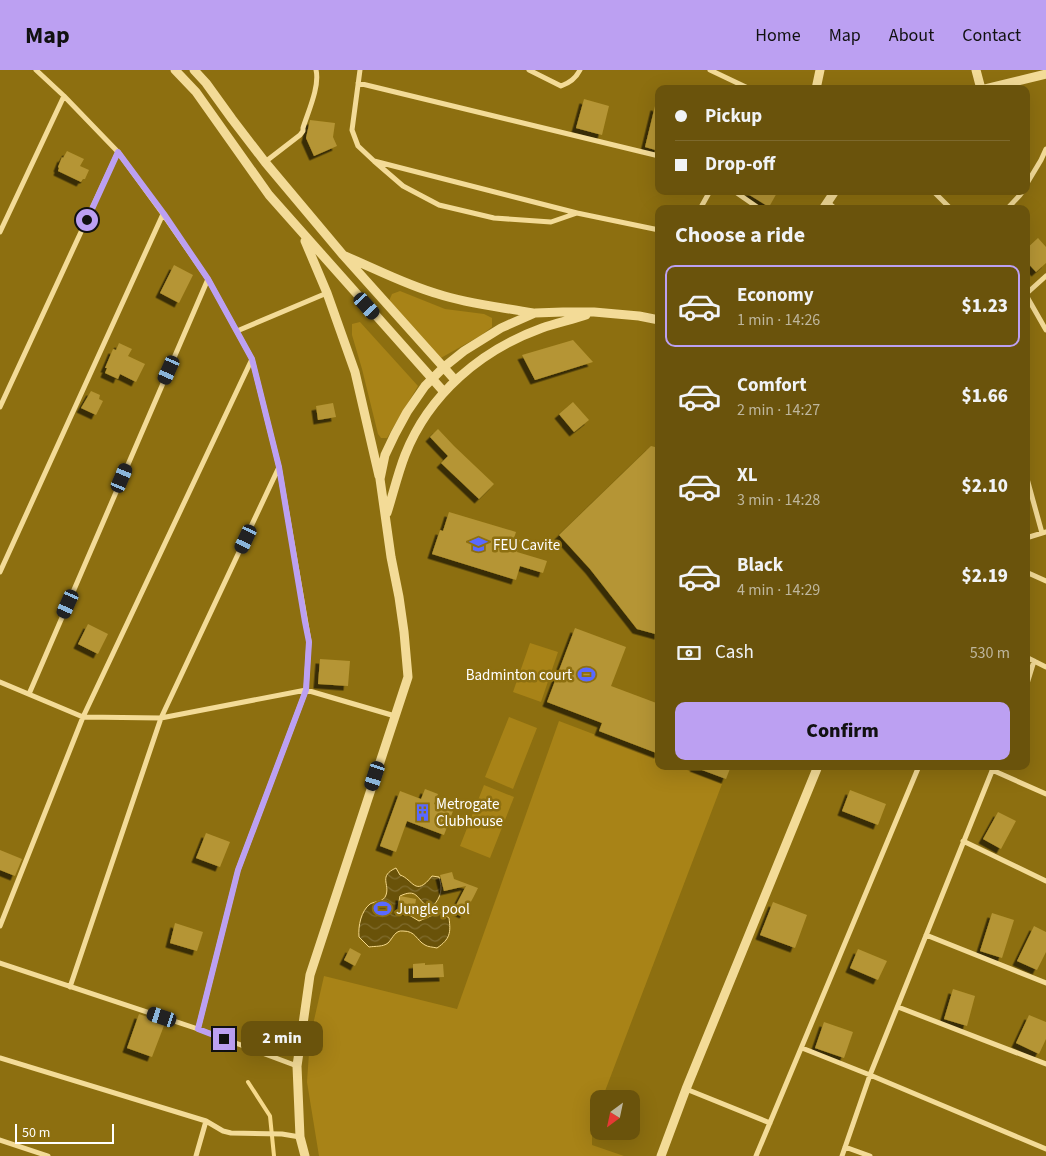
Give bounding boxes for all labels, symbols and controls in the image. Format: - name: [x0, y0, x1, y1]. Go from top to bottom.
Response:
- text: Map: [25, 18, 70, 53]
- text: Home: [755, 23, 801, 48]
- text: Map: [829, 23, 861, 48]
- text: About: [889, 23, 934, 48]
- text: Contact: [962, 23, 1021, 48]
- text: Pickup: [705, 103, 762, 130]
- text: Drop-off: [705, 151, 775, 178]
- route start: [76, 209, 98, 231]
- text: Choose a ride: [675, 219, 805, 251]
- text: Economy: [737, 282, 814, 309]
- icon: car: [677, 284, 722, 329]
- car: [351, 290, 382, 322]
- text: $1.23: [962, 293, 1008, 320]
- text: 1 min · 14:26: [737, 309, 820, 331]
- car: [156, 353, 181, 387]
- text: Comfort: [737, 372, 807, 399]
- icon: car: [677, 374, 722, 419]
- text: $1.66: [962, 383, 1008, 410]
- text: 2 min · 14:27: [737, 399, 820, 421]
- car: [109, 461, 134, 495]
- text: XL: [737, 462, 758, 489]
- icon: car: [677, 464, 722, 509]
- text: $2.10: [962, 473, 1008, 500]
- text: 3 min · 14:28: [737, 489, 820, 511]
- car: [232, 522, 259, 556]
- school or university icon: FEU Cavite: [469, 535, 489, 555]
- place label: FEU Cavite: [493, 535, 560, 556]
- text: Black: [737, 552, 783, 579]
- icon: car: [677, 554, 722, 599]
- text: $2.19: [962, 563, 1008, 590]
- text: 4 min · 14:29: [737, 579, 820, 601]
- car: [55, 587, 80, 621]
- icon: cash: [675, 639, 703, 667]
- text: Cash: [715, 639, 754, 666]
- text: 530 m: [970, 642, 1010, 664]
- place label: Badminton court: [466, 665, 572, 686]
- sports icon: Badminton court: [576, 665, 596, 685]
- button: Confirm: [675, 702, 1010, 760]
- car: [363, 759, 386, 793]
- place label: Metrogate Clubhouse: [436, 794, 503, 832]
- building icon: Metrogate Clubhouse: [412, 803, 432, 823]
- sports icon: Jungle pool: [372, 899, 392, 919]
- place label: Jungle pool: [396, 899, 470, 920]
- car: [145, 1005, 178, 1029]
- callout: 2 min: [242, 1022, 324, 1056]
- text: 2 min: [262, 1027, 302, 1049]
- route end: [213, 1028, 235, 1050]
- north arrow: [590, 1090, 640, 1140]
- map controls: [590, 1090, 640, 1140]
- scale bar: [15, 1121, 114, 1144]
- text: 50 m: [22, 1123, 50, 1143]

